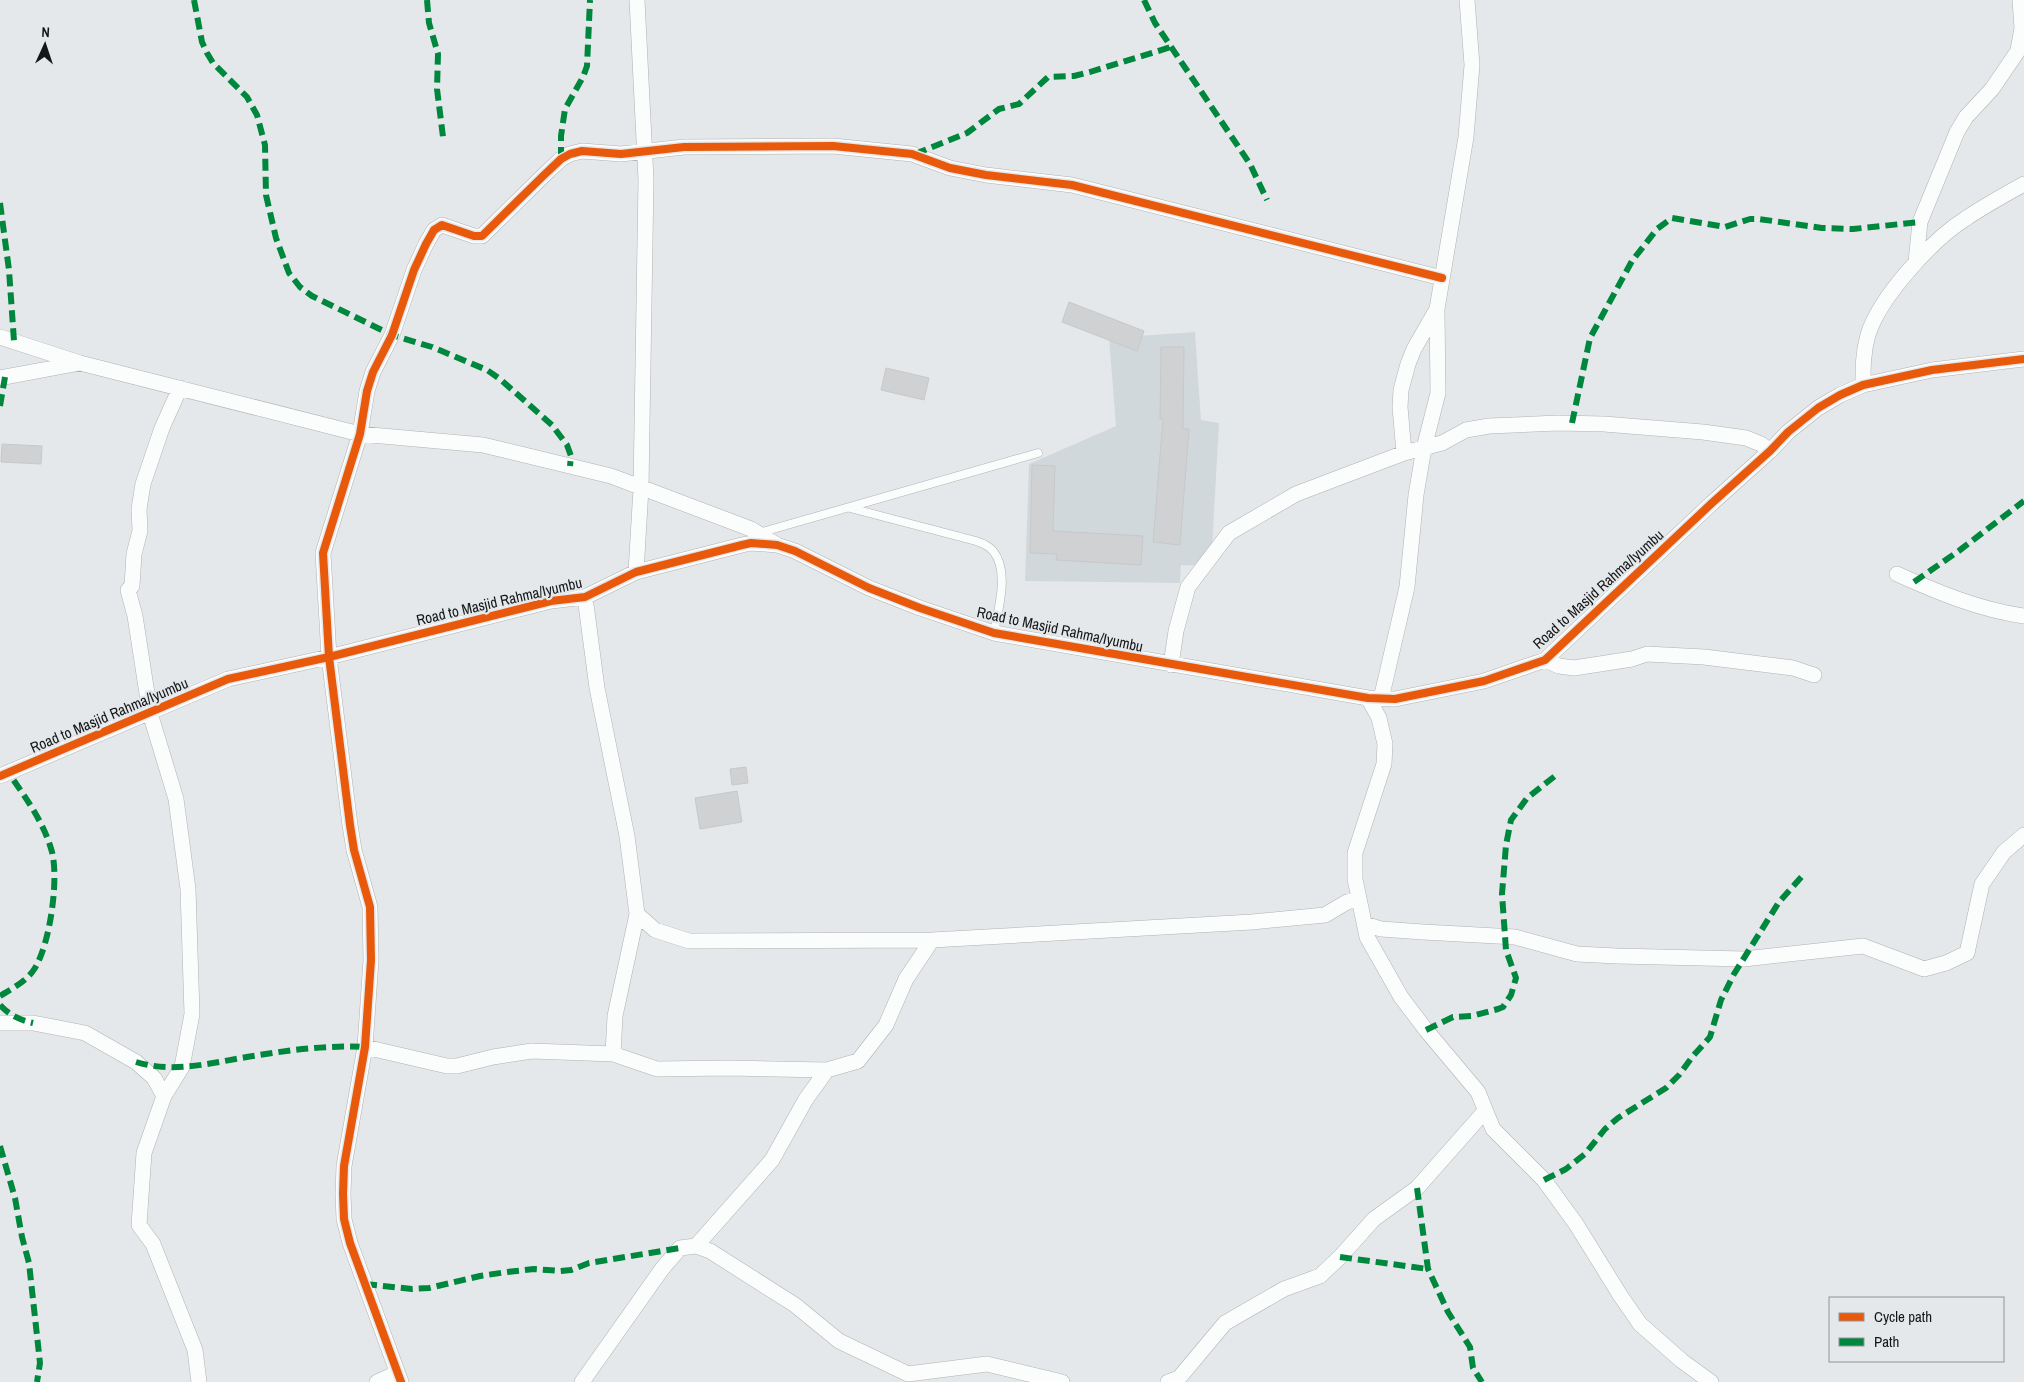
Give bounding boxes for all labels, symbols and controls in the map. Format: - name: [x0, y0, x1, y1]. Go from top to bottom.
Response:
- north arrow: [20, 20, 70, 70]
- text: N: [41, 23, 50, 41]
- street label: Road to Masjid Rahma/Iyumbu: [1528, 524, 1668, 654]
- street label: Road to Masjid Rahma/Iyumbu: [414, 572, 584, 630]
- street label: Road to Masjid Rahma/Iyumbu: [975, 601, 1145, 657]
- street label: Road to Masjid Rahma/Iyumbu: [27, 672, 191, 758]
- legend: [1829, 1297, 2004, 1362]
- text: Cycle path: [1874, 1306, 1932, 1327]
- text: Path: [1874, 1331, 1899, 1352]

